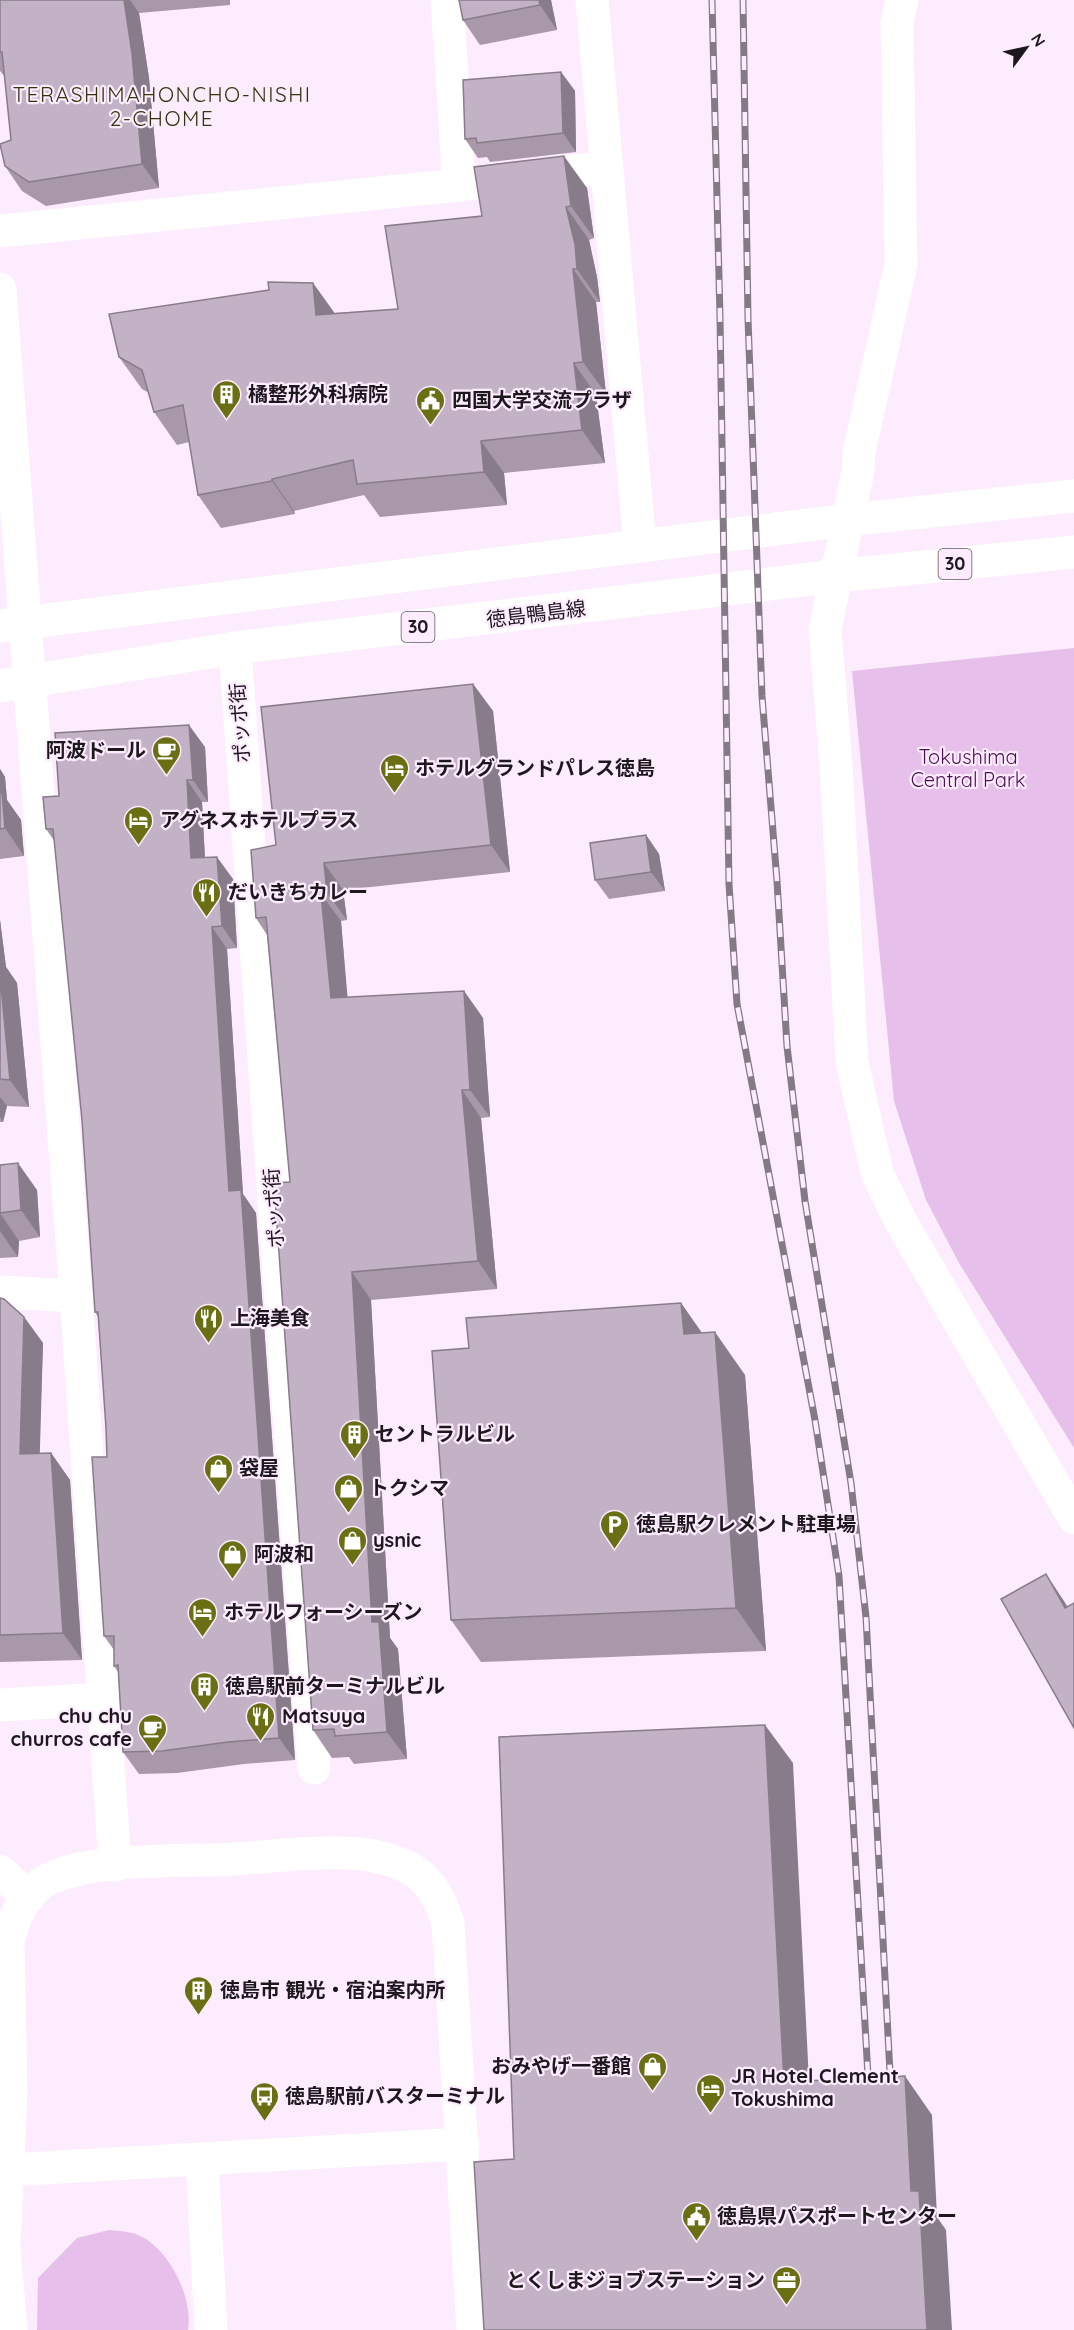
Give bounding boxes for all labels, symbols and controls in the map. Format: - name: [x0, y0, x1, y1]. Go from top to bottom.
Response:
- north arrow: [996, 18, 1056, 78]
- text: N: [1027, 29, 1050, 50]
- district label: TERASHIMAHONCHO-NISHI 2-CHOME: [12, 81, 312, 131]
- building icon: 橘整形外科病院: [211, 378, 243, 420]
- place label: 橘整形外科病院: [248, 381, 388, 406]
- public building icon: 四国大学交流プラザ: [415, 384, 447, 426]
- place label: 四国大学交流プラザ: [452, 387, 632, 412]
- road number: 30: [938, 549, 972, 579]
- street label: 徳島鴨島線: [485, 595, 587, 632]
- road number: 30: [402, 612, 434, 642]
- street label: ポッポ街: [224, 682, 255, 764]
- cafe icon: 阿波ドール: [151, 734, 183, 776]
- place label: 阿波ドール: [46, 737, 146, 762]
- park label: Tokushima Central Park: [911, 744, 1025, 792]
- hotel icon: ホテルグランドパレス徳島: [378, 752, 410, 794]
- place label: ホテルグランドパレス徳島: [415, 755, 655, 780]
- hotel icon: アグネスホテルプラス: [123, 804, 155, 846]
- place label: アグネスホテルプラス: [160, 807, 359, 832]
- restaurant icon: だいきちカレー: [191, 876, 223, 918]
- place label: だいきちカレー: [228, 879, 368, 904]
- street label: ポッポ街: [258, 1167, 289, 1249]
- restaurant icon: 上海美食: [193, 1302, 225, 1344]
- place label: 上海美食: [230, 1305, 310, 1330]
- building icon: セントラルビル: [338, 1418, 370, 1460]
- place label: セントラルビル: [375, 1421, 515, 1446]
- shop icon: 袋屋: [202, 1452, 234, 1494]
- place label: 袋屋: [239, 1455, 279, 1480]
- shop icon: トクシマ: [332, 1472, 364, 1514]
- place label: トクシマ: [369, 1475, 449, 1500]
- parking icon: 徳島駅クレメント駐車場: [599, 1508, 631, 1550]
- place label: 徳島駅クレメント駐車場: [636, 1511, 856, 1536]
- shop icon: ysnic: [336, 1524, 368, 1566]
- place label: ysnic: [373, 1527, 421, 1552]
- shop icon: 阿波和: [217, 1538, 249, 1580]
- place label: 阿波和: [254, 1541, 314, 1566]
- hotel icon: ホテルフォーシーズン: [187, 1596, 219, 1638]
- place label: ホテルフォーシーズン: [224, 1599, 423, 1624]
- building icon: 徳島駅前ターミナルビル: [188, 1670, 220, 1712]
- place label: 徳島駅前ターミナルビル: [225, 1673, 445, 1698]
- restaurant icon: Matsuya: [245, 1700, 277, 1742]
- place label: chu chu churros cafe: [11, 1703, 132, 1751]
- place label: Matsuya: [282, 1703, 365, 1728]
- cafe icon: chu chu churros cafe: [137, 1712, 169, 1754]
- building icon: 徳島市 観光・宿泊案内所: [183, 1974, 215, 2016]
- place label: 徳島市 観光・宿泊案内所: [220, 1977, 446, 2002]
- shop icon: おみやげ一番館: [636, 2050, 668, 2092]
- place label: おみやげ一番館: [491, 2053, 631, 2078]
- place label: JR Hotel Clement Tokushima: [731, 2063, 899, 2111]
- hotel icon: JR Hotel Clement Tokushima: [694, 2072, 726, 2114]
- bus stop icon: 徳島駅前バスターミナル: [248, 2080, 280, 2122]
- place label: 徳島駅前バスターミナル: [285, 2083, 505, 2108]
- public building icon: 徳島県パスポートセンター: [680, 2200, 712, 2242]
- place label: 徳島県パスポートセンター: [717, 2203, 957, 2228]
- office icon: とくしまジョブステーション: [770, 2264, 802, 2306]
- place label: とくしまジョブステーション: [506, 2267, 765, 2292]

